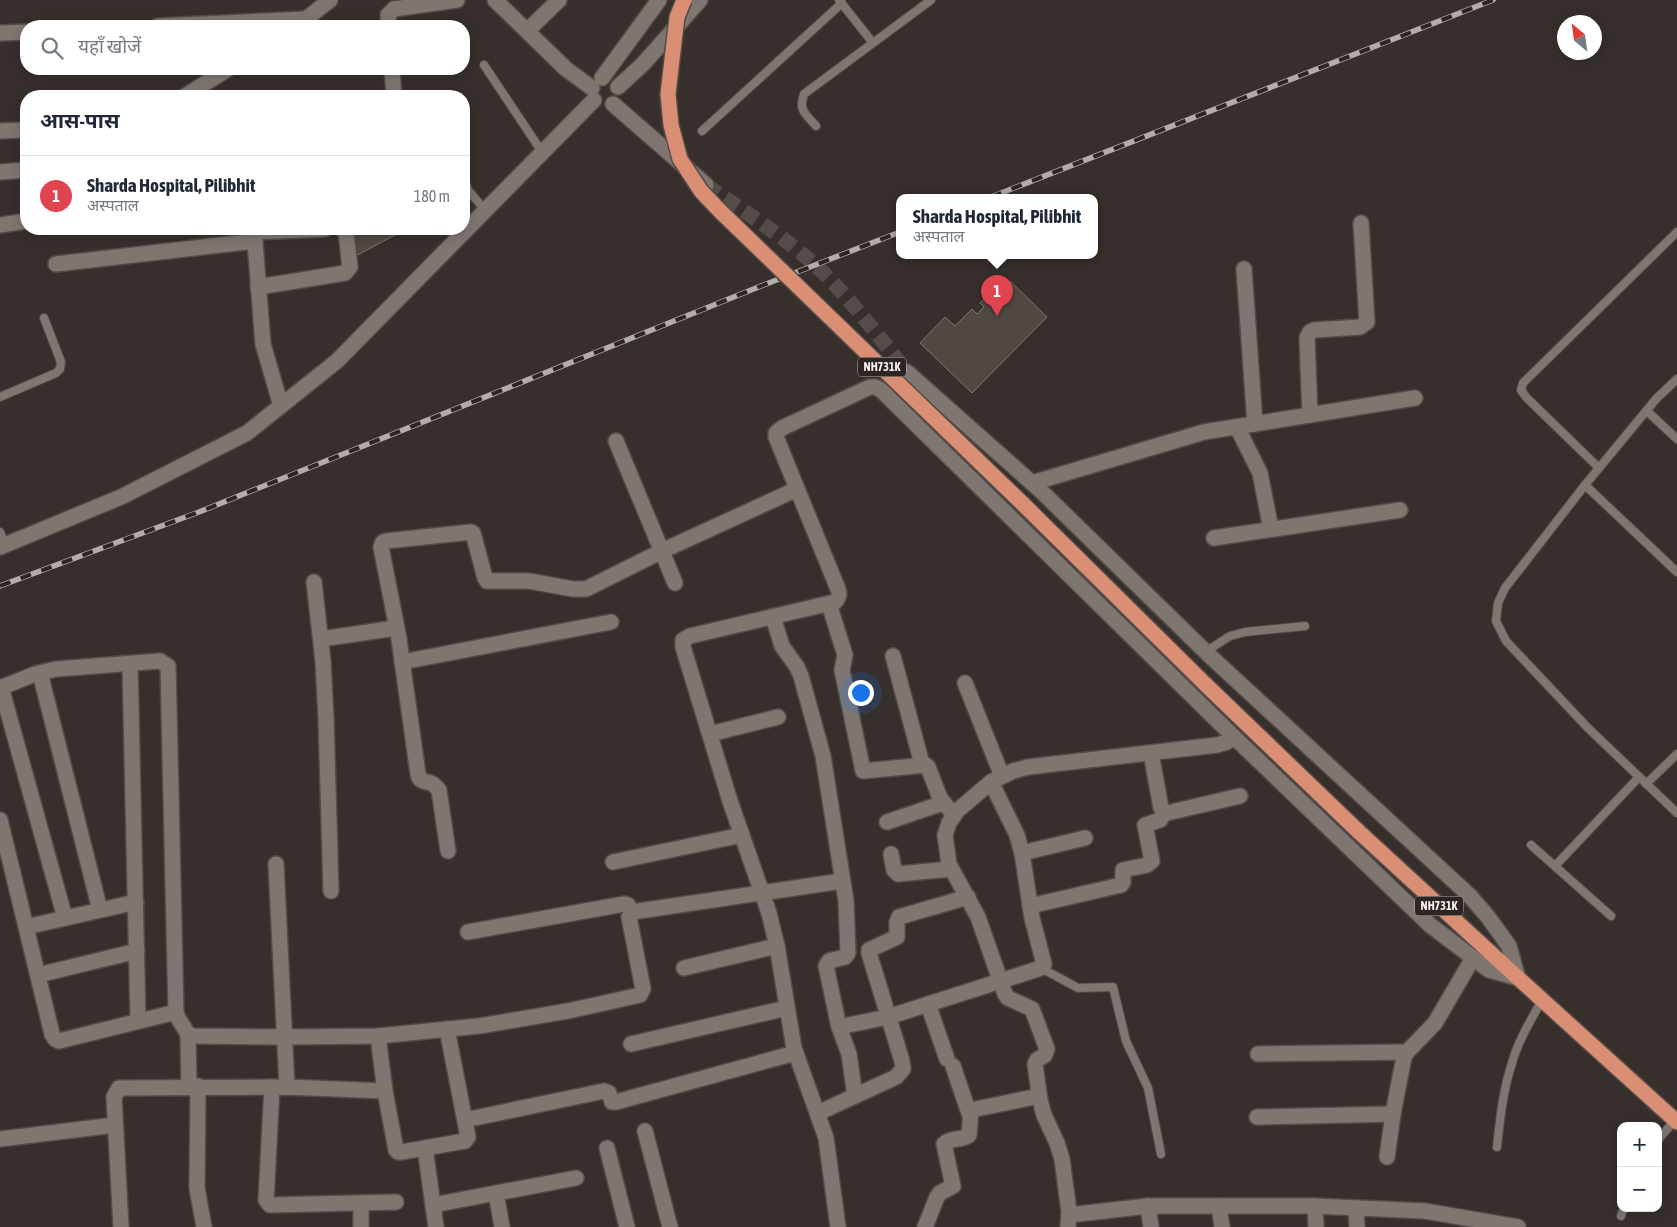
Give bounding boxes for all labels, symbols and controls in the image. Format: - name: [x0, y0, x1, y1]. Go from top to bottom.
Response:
- north arrow: [1557, 15, 1602, 60]
- search box: [20, 20, 470, 75]
- icon: search: [38, 34, 66, 62]
- text: यहाँ खोजें: [78, 35, 141, 57]
- text: आस-पास: [40, 108, 119, 132]
- text: Sharda Hospital, Pilibhit: [87, 174, 255, 196]
- text: 1: [52, 187, 60, 205]
- text: 180 m: [414, 187, 450, 205]
- popup: [896, 194, 1098, 259]
- text: अस्पताल: [87, 196, 139, 214]
- text: Sharda Hospital, Pilibhit: [913, 205, 1081, 227]
- text: अस्पताल: [913, 227, 964, 245]
- pin: 1: [981, 275, 1013, 316]
- road number: NH731K: [858, 358, 906, 377]
- your location: [848, 680, 874, 706]
- road number: NH731K: [1415, 896, 1463, 916]
- map controls: [1617, 1122, 1662, 1212]
- button: +: [1617, 1122, 1662, 1167]
- button: −: [1617, 1167, 1662, 1212]

